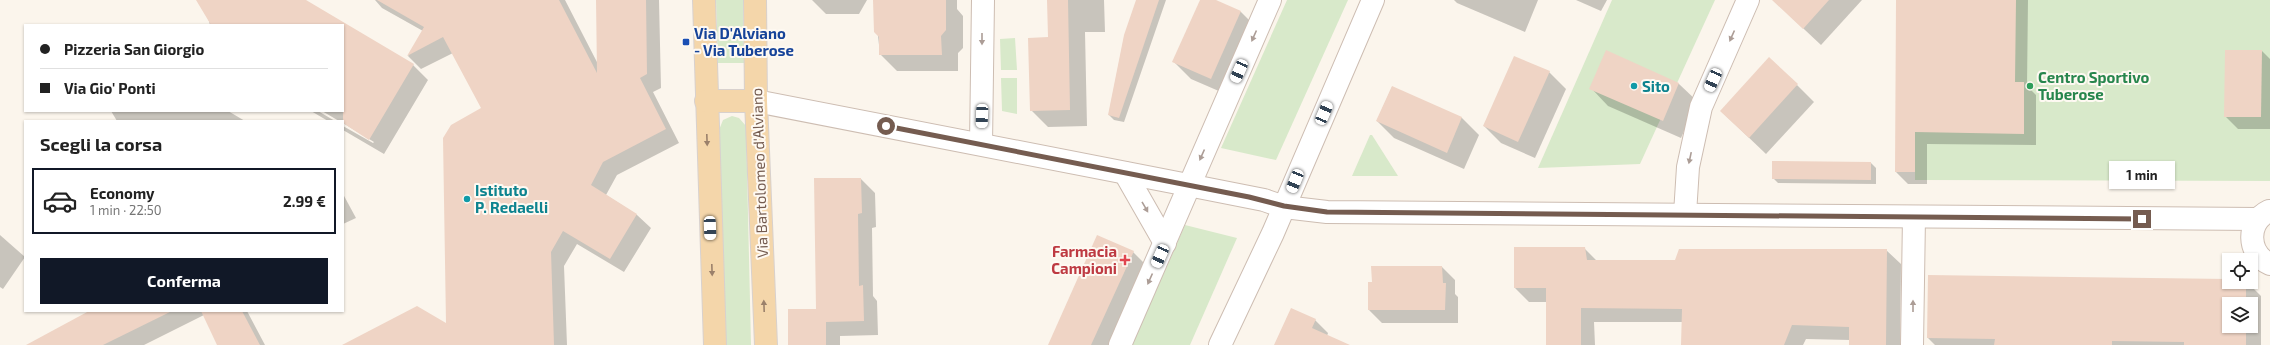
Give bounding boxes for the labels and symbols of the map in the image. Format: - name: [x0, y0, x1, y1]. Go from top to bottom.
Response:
- place label: Via D'Alviano - Via Tuberose: [694, 24, 794, 59]
- one-way arrow: [1251, 30, 1257, 41]
- one-way arrow: [1729, 30, 1735, 42]
- one-way arrow: [979, 33, 985, 46]
- marker: Via D'Alviano - Via Tuberose: [681, 37, 691, 47]
- car: [1229, 58, 1249, 84]
- car: [1703, 67, 1723, 93]
- place label: Centro Sportivo Tuberose: [2038, 68, 2150, 103]
- place label: Sito: [1642, 77, 1670, 95]
- marker: Sito: [1629, 81, 1639, 91]
- marker: Centro Sportivo Tuberose: [2025, 81, 2035, 91]
- street label: Via Bartolomeo d'Alviano: [747, 88, 771, 258]
- car: [1314, 100, 1334, 126]
- car: [976, 104, 988, 128]
- route start: [877, 117, 895, 135]
- one-way arrow: [704, 134, 710, 147]
- one-way arrow: [1199, 149, 1205, 160]
- one-way arrow: [1686, 152, 1692, 164]
- callout: 1 min: [2109, 161, 2175, 189]
- car: [1285, 168, 1305, 194]
- place label: Istituto P. Redaelli: [475, 181, 548, 216]
- marker: Istituto P. Redaelli: [462, 194, 472, 204]
- one-way arrow: [1141, 201, 1148, 213]
- route end: [2133, 210, 2151, 228]
- car: [704, 216, 716, 240]
- place label: Farmacia Campioni: [1051, 242, 1117, 277]
- car: [1150, 243, 1170, 269]
- marker: Farmacia Campioni: [1120, 255, 1130, 265]
- one-way arrow: [709, 264, 715, 277]
- one-way arrow: [1146, 273, 1153, 285]
- one-way arrow: [1910, 299, 1916, 312]
- one-way arrow: [761, 300, 768, 312]

